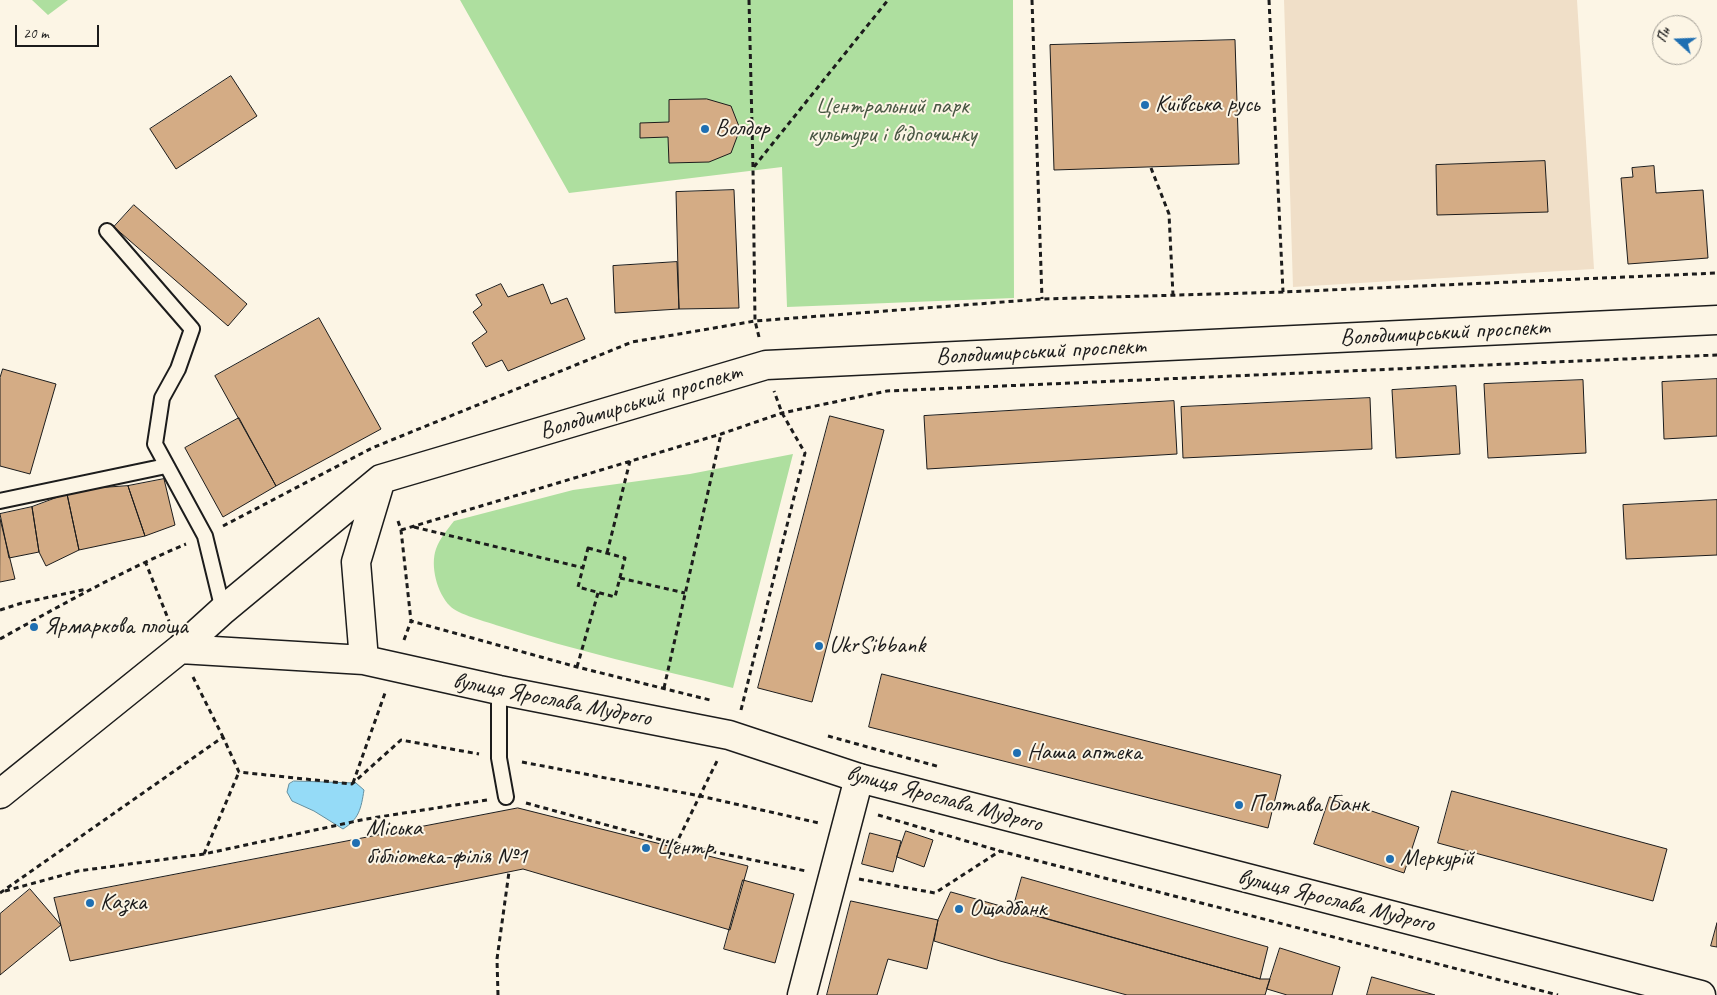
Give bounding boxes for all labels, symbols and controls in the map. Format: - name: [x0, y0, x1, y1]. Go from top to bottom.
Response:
- scale bar: [18, 15, 101, 47]
- north arrow: [1652, 15, 1702, 65]
- text: 20 m: [23, 24, 49, 43]
- text: Пн: [1653, 25, 1674, 45]
- place label: Київська русь: [1155, 91, 1259, 119]
- park label: Центральний парк культури і відпочинку: [807, 93, 977, 149]
- marker: Київська русь: [1139, 99, 1151, 111]
- place label: Волдор: [715, 115, 769, 143]
- marker: Волдор: [699, 123, 711, 135]
- street label: Володимирський проспект: [1339, 313, 1551, 353]
- street label: Володимирський проспект: [935, 332, 1147, 372]
- street label: Володимирський проспект: [536, 357, 746, 447]
- place label: Ярмаркова площа: [44, 613, 188, 641]
- marker: Ярмаркова площа: [28, 621, 40, 633]
- place label: UkrSibbank: [829, 632, 925, 660]
- marker: UkrSibbank: [813, 640, 825, 652]
- street label: вулиця Ярослава Мудрого: [450, 667, 654, 733]
- place label: Наша аптека: [1027, 739, 1142, 767]
- marker: Наша аптека: [1011, 747, 1023, 759]
- street label: вулиця Ярослава Мудрого: [843, 759, 1045, 839]
- place label: Полтава Банк: [1249, 791, 1369, 819]
- marker: Полтава Банк: [1233, 799, 1245, 811]
- place label: Міська бібліотека-філія №1: [366, 815, 527, 871]
- place label: Центр: [656, 834, 713, 862]
- marker: Міська бібліотека-філія №1: [350, 837, 362, 849]
- marker: Центр: [640, 842, 652, 854]
- place label: Меркурій: [1400, 845, 1474, 873]
- marker: Меркурій: [1384, 853, 1396, 865]
- street label: вулиця Ярослава Мудрого: [1235, 863, 1437, 939]
- place label: Казка: [100, 889, 146, 917]
- place label: Ощадбанк: [969, 895, 1047, 923]
- marker: Казка: [84, 897, 96, 909]
- marker: Ощадбанк: [953, 903, 965, 915]

